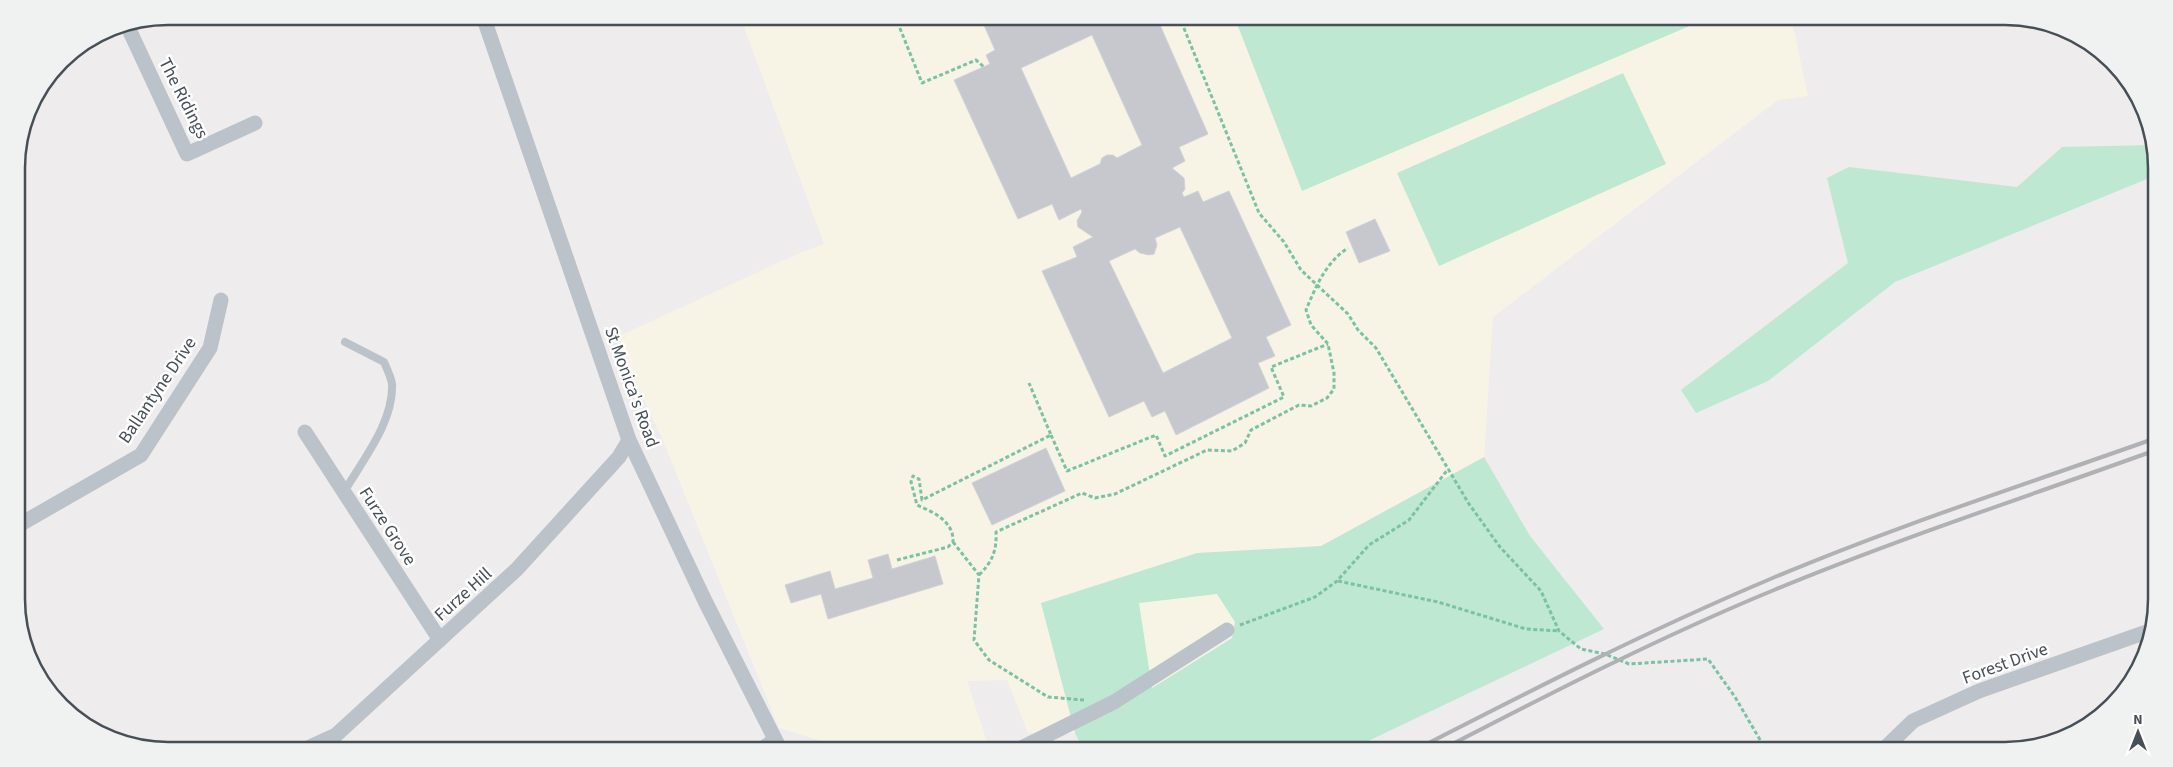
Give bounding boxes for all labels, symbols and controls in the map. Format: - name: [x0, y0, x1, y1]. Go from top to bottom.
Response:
- street label: The Ridings: [153, 54, 215, 143]
- street label: St Monica's Road: [598, 323, 665, 451]
- street label: Ballantyne Drive: [112, 332, 202, 449]
- street label: Furze Grove: [353, 482, 422, 570]
- street label: Furze Hill: [429, 562, 498, 627]
- street label: Forest Drive: [1959, 636, 2051, 690]
- north arrow: [2113, 707, 2163, 757]
- text: N: [2133, 710, 2143, 730]

